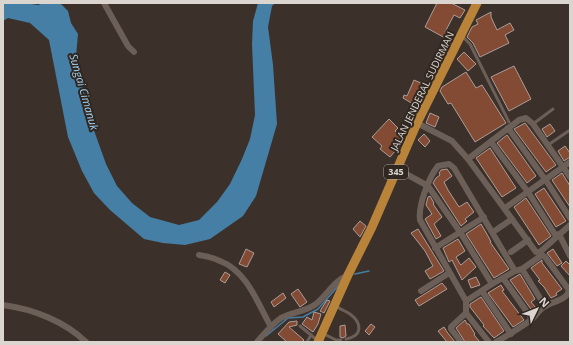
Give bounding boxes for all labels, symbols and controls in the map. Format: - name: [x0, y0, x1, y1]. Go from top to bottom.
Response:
- street label: JALAN JENDERAL SUDIRMAN: [386, 29, 457, 154]
- water label: Sungai Cimanuk: [66, 52, 103, 132]
- road number: 345: [384, 165, 408, 179]
- north arrow: [517, 289, 557, 329]
- text: N: [536, 293, 553, 310]

